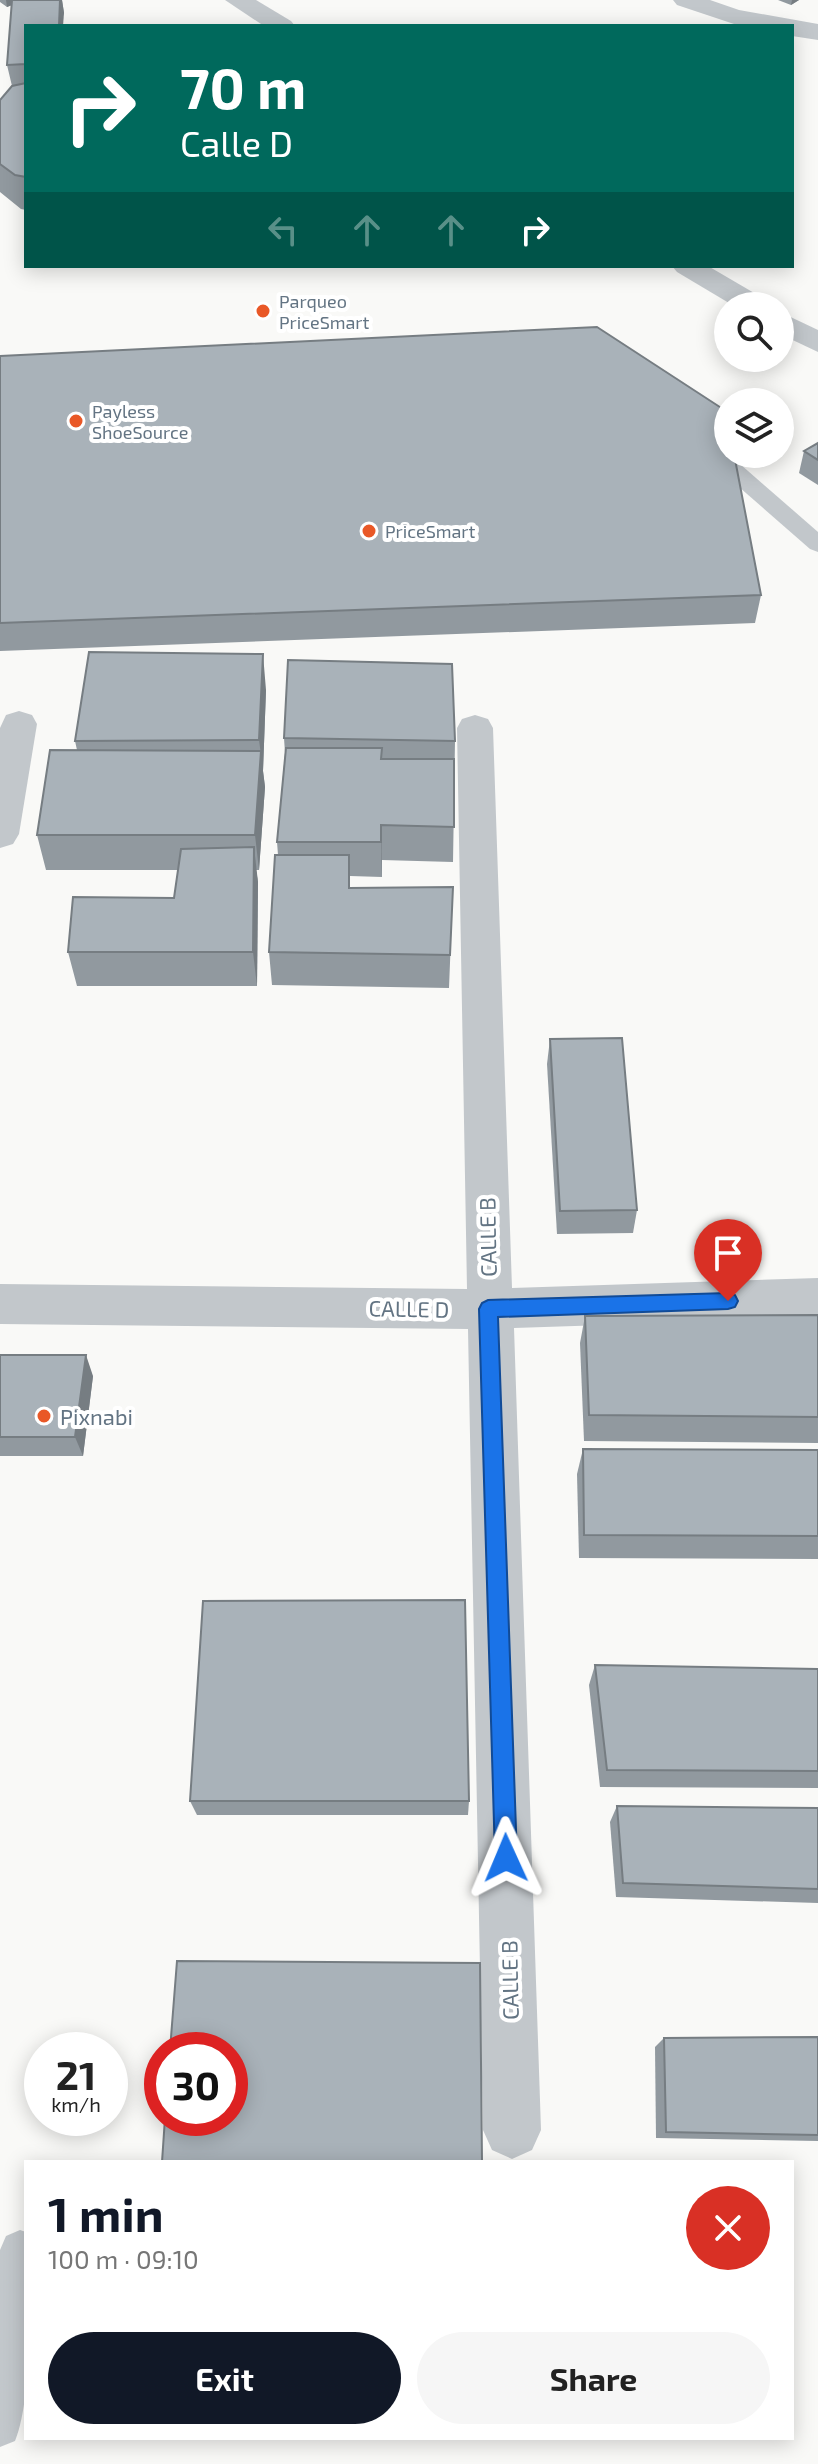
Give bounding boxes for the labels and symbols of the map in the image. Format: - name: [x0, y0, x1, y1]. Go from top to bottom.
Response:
- place label: Parqueo PriceSmart: [279, 290, 370, 333]
- marker: Parqueo PriceSmart: [254, 302, 272, 320]
- place label: Payless ShoeSource: [92, 400, 188, 443]
- marker: Payless ShoeSource: [67, 412, 85, 430]
- place label: PriceSmart: [385, 520, 476, 542]
- marker: PriceSmart: [360, 522, 378, 540]
- street label: CALLE B: [473, 1197, 501, 1277]
- pin: [694, 1219, 762, 1301]
- street label: CALLE D: [368, 1294, 450, 1322]
- place label: Pixnabi: [60, 1403, 133, 1429]
- marker: Pixnabi: [35, 1407, 53, 1425]
- position arrow: [464, 1816, 548, 1900]
- street label: CALLE B: [495, 1940, 523, 2020]
- speed limit sign: 30: [144, 2032, 248, 2136]

